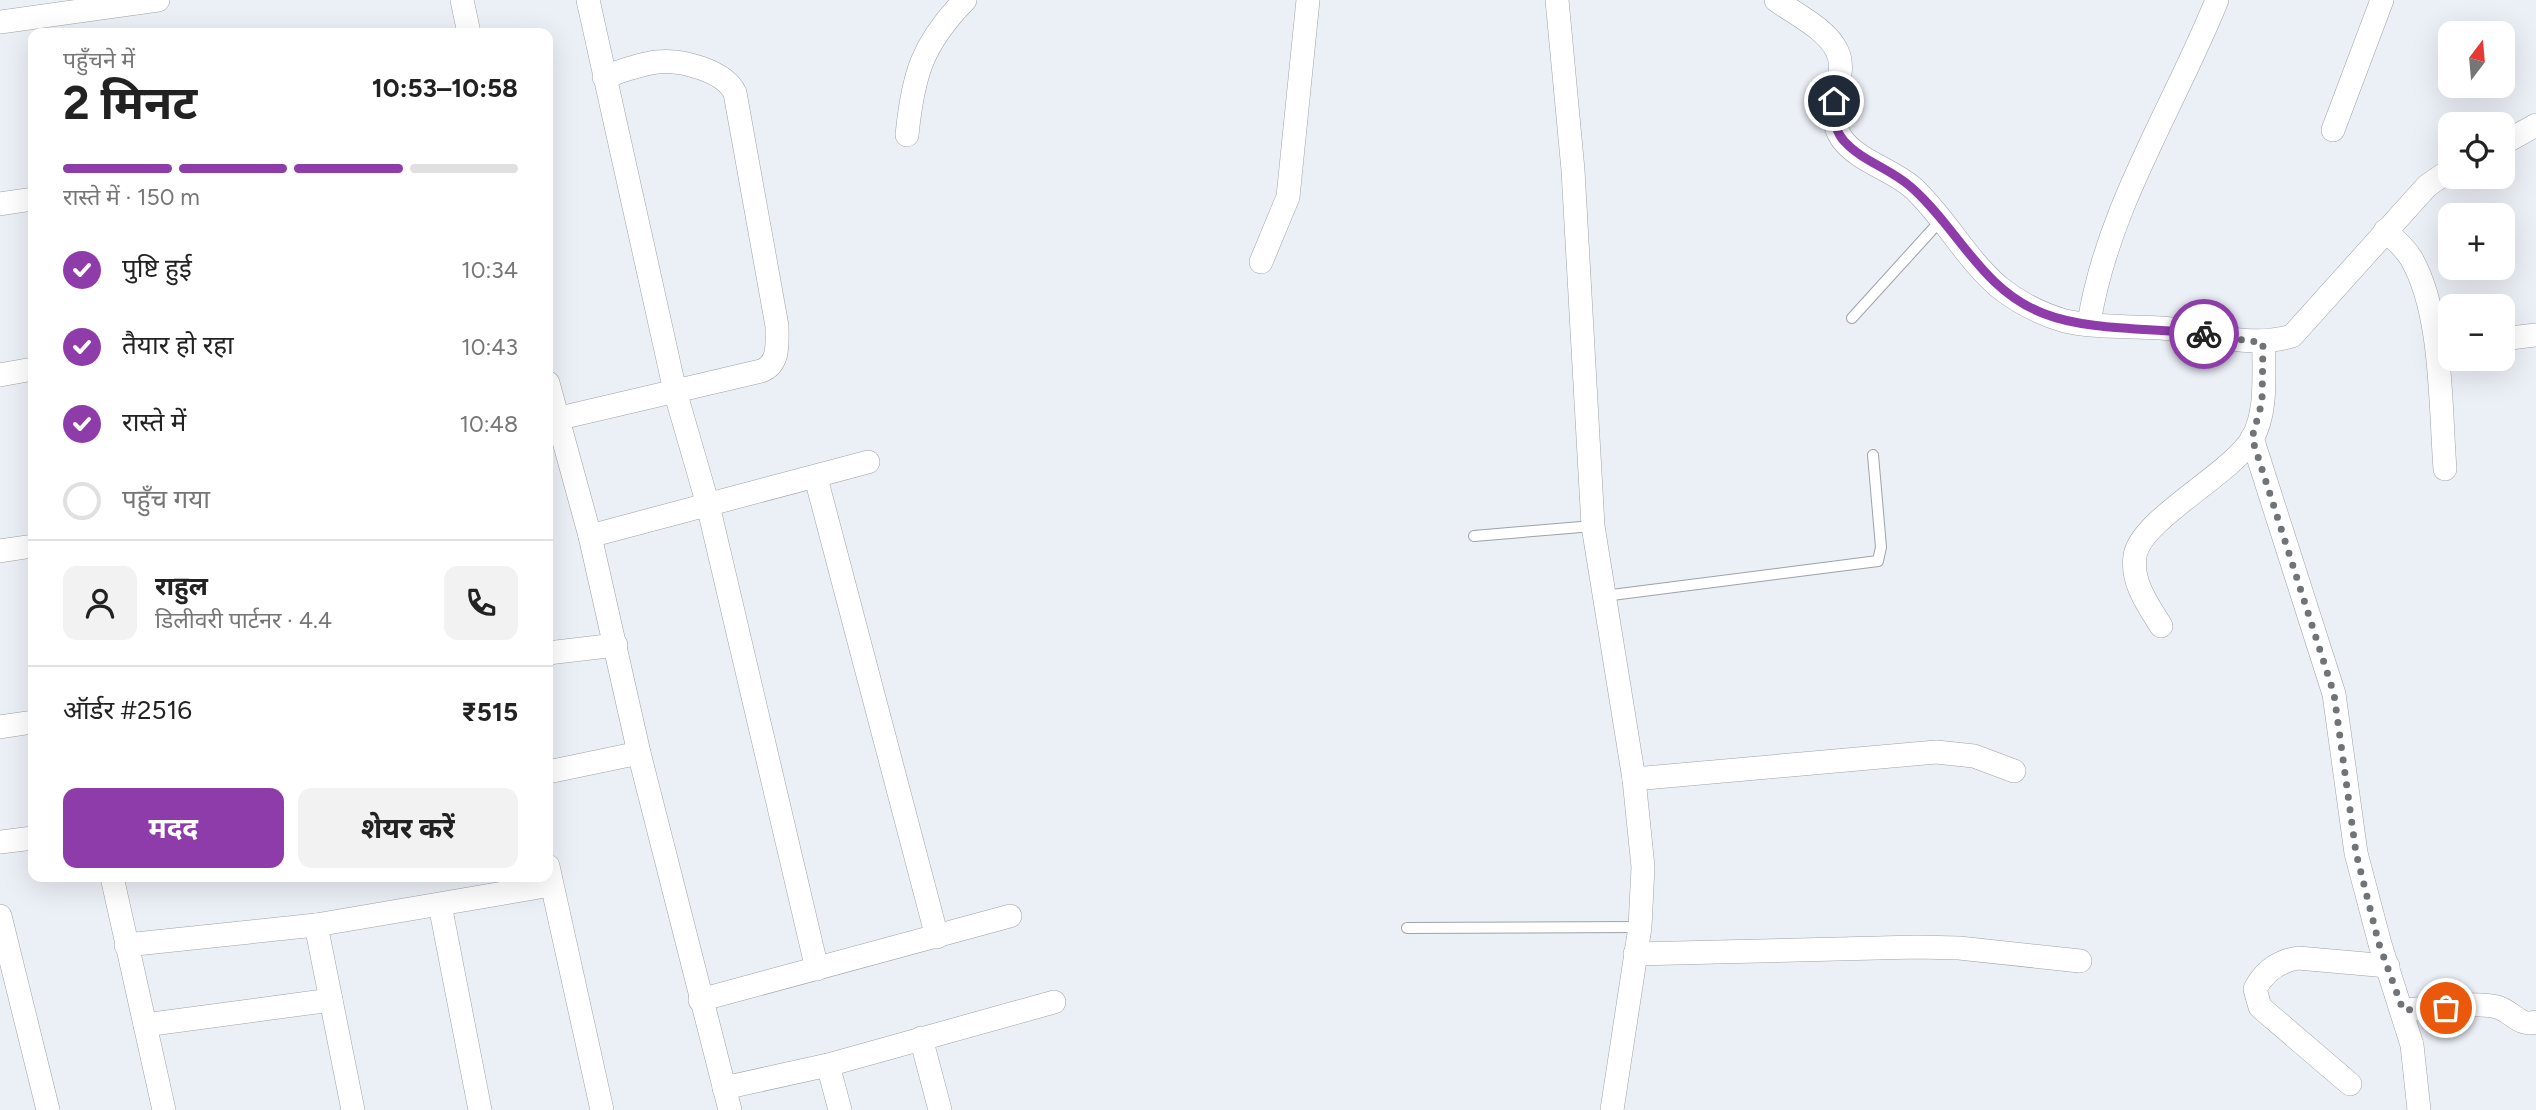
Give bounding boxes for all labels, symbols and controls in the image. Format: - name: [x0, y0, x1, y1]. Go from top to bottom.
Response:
- north arrow: [2438, 21, 2515, 98]
- map controls: [2438, 21, 2515, 371]
- text: पहुँचने में: [63, 46, 135, 74]
- pin: [1804, 71, 1864, 131]
- text: 10:53–10:58: [372, 72, 518, 104]
- text: 2 मिनट: [63, 75, 197, 131]
- icon: home: [1815, 82, 1853, 120]
- button: locate: [2438, 112, 2515, 189]
- text: रास्ते में · 150 m: [63, 183, 200, 211]
- button: +: [2438, 203, 2515, 280]
- icon: check: [63, 251, 101, 289]
- text: पुष्टि हुई: [122, 252, 192, 284]
- text: 10:34: [461, 256, 518, 284]
- button: −: [2438, 294, 2515, 371]
- courier: [2169, 299, 2239, 369]
- icon: bike: [2185, 315, 2223, 353]
- icon: check: [63, 328, 101, 366]
- text: तैयार हो रहा: [122, 329, 234, 361]
- text: 10:43: [461, 333, 518, 361]
- icon: check: [63, 405, 101, 443]
- text: रास्ते में: [122, 406, 186, 438]
- text: 10:48: [460, 410, 518, 438]
- text: पहुँच गया: [122, 483, 210, 515]
- button: person: [63, 566, 137, 640]
- button: phone: [444, 566, 518, 640]
- text: राहुल: [155, 570, 208, 602]
- text: डिलीवरी पार्टनर · 4.4: [155, 606, 332, 634]
- text: ऑर्डर #2516: [63, 694, 192, 726]
- text: ₹515: [461, 696, 518, 728]
- button: मदद: [63, 788, 284, 868]
- button: शेयर करें: [298, 788, 518, 868]
- pin: [2416, 978, 2476, 1038]
- icon: bag: [2427, 989, 2465, 1027]

